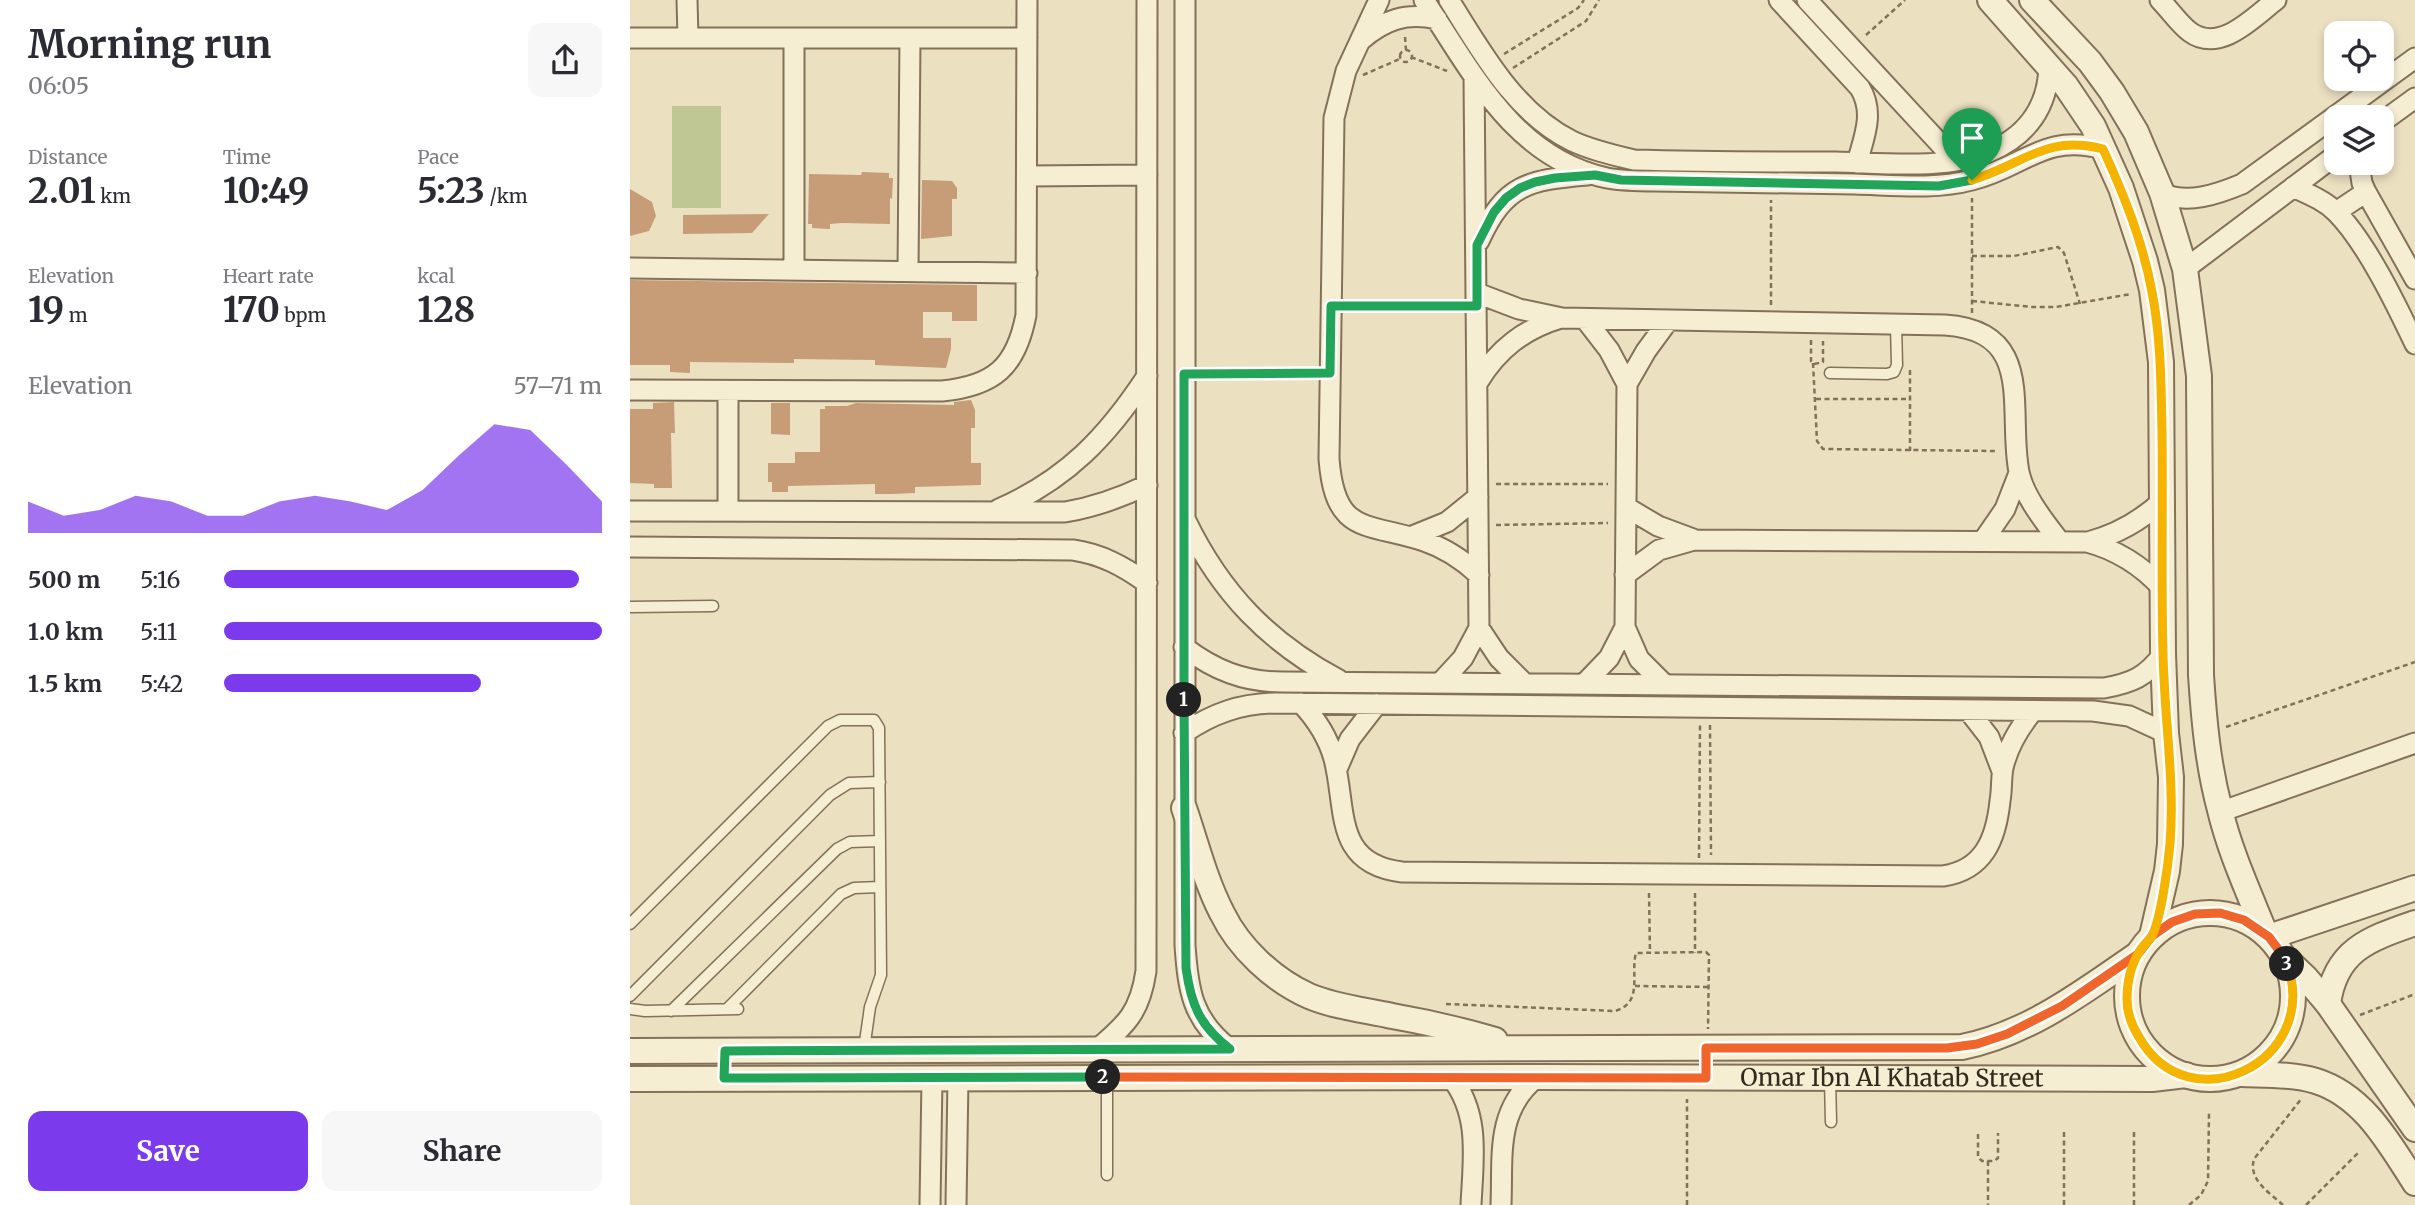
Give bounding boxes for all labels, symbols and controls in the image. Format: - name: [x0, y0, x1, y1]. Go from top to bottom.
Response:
- text: Morning run: [28, 21, 271, 68]
- map controls: [2324, 21, 2394, 175]
- button: locate: [2324, 21, 2394, 91]
- button: share: [528, 23, 602, 97]
- text: 06:05: [28, 71, 89, 100]
- button: layers: [2324, 105, 2394, 175]
- pin: [1942, 108, 2002, 180]
- icon: arrive: [1953, 119, 1991, 157]
- text: Distance: [28, 145, 107, 169]
- text: Time: [223, 145, 271, 169]
- text: Pace: [417, 145, 459, 169]
- text: 2.01: [28, 169, 96, 213]
- text: 10:49: [223, 169, 309, 213]
- text: 5:23: [417, 169, 485, 213]
- text: km: [96, 184, 131, 208]
- text: /km: [485, 184, 528, 208]
- text: Elevation: [28, 264, 114, 288]
- text: Heart rate: [223, 264, 314, 288]
- text: kcal: [417, 264, 455, 288]
- text: 19: [28, 288, 64, 332]
- text: 170: [223, 288, 280, 332]
- text: 128: [417, 288, 475, 332]
- text: m: [64, 303, 88, 327]
- text: bpm: [280, 303, 326, 327]
- text: Elevation: [28, 371, 132, 400]
- text: 57–71 m: [513, 371, 602, 400]
- text: 500 m: [28, 565, 100, 594]
- text: 5:16: [140, 565, 180, 594]
- text: 1.0 km: [28, 617, 103, 646]
- text: 5:11: [140, 617, 177, 646]
- text: 1.5 km: [28, 669, 102, 698]
- text: 5:42: [140, 669, 183, 698]
- pin: 1: [1166, 682, 1202, 718]
- text: 1: [1179, 687, 1188, 711]
- pin: 3: [2270, 946, 2304, 982]
- text: 3: [2281, 951, 2292, 975]
- pin: 2: [1086, 1060, 1120, 1094]
- street label: Omar Ibn Al Khatab Street: [1740, 1062, 2044, 1094]
- text: 2: [1097, 1064, 1108, 1088]
- button: Save: [28, 1111, 308, 1191]
- button: Share: [322, 1111, 602, 1191]

